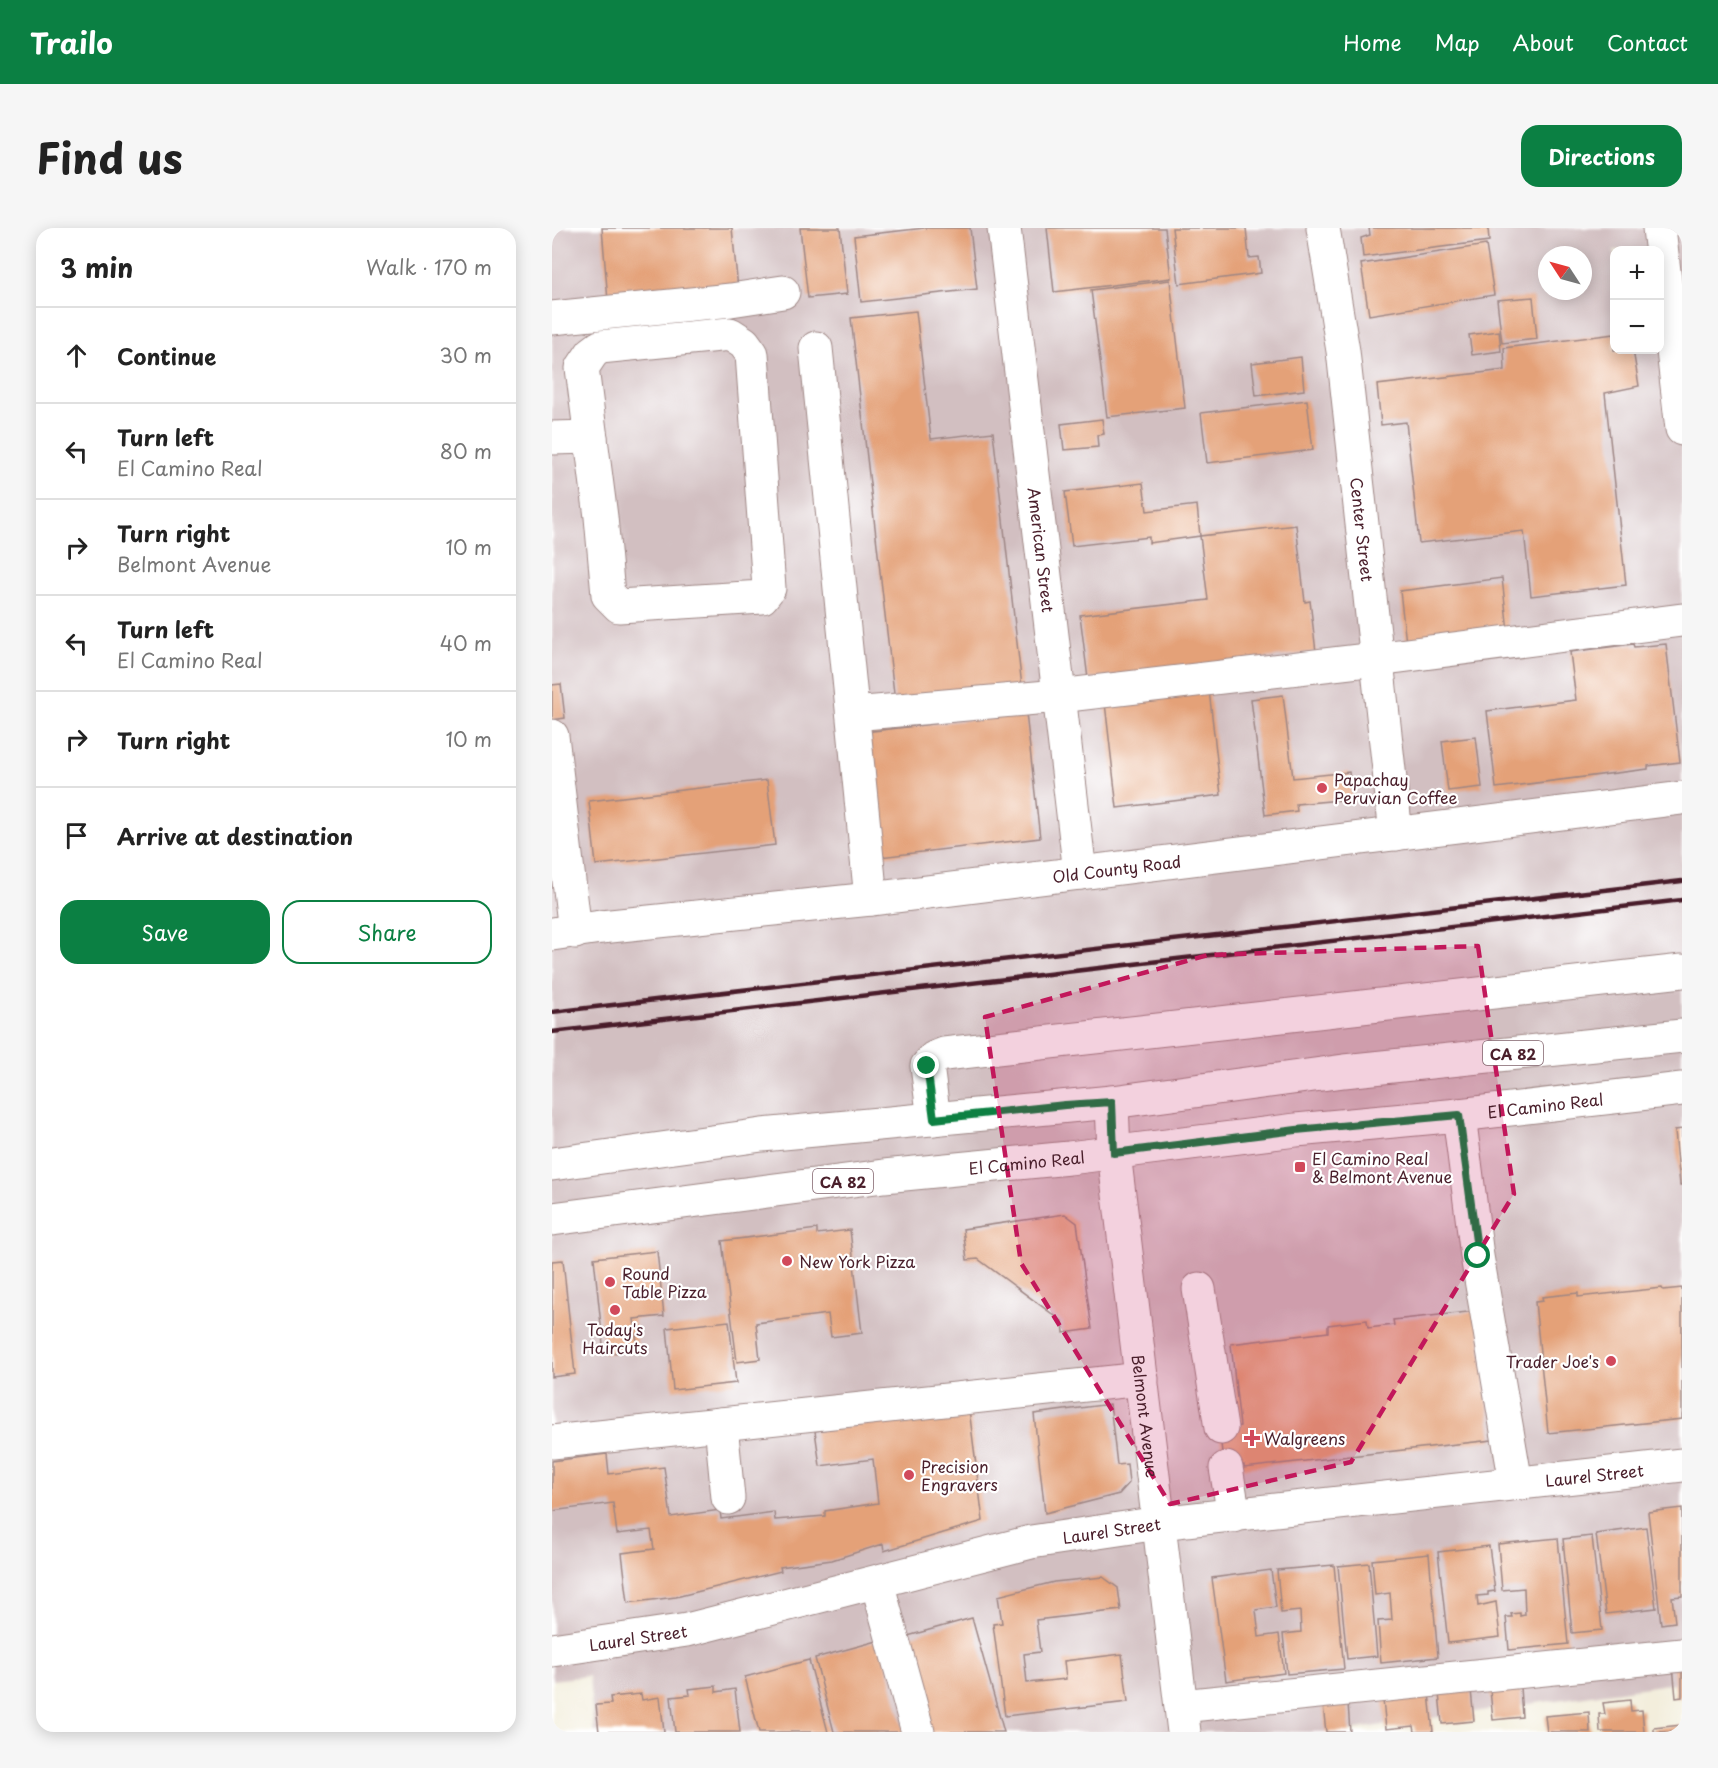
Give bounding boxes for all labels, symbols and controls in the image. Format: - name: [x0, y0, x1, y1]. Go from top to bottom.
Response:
- text: Trailo: [30, 21, 113, 64]
- text: Home: [1343, 26, 1402, 58]
- text: Map: [1435, 26, 1480, 58]
- text: About: [1513, 26, 1574, 58]
- text: Contact: [1607, 26, 1688, 58]
- text: Find us: [36, 125, 183, 188]
- button: Directions: [1521, 125, 1682, 187]
- north arrow: [1538, 246, 1592, 300]
- map controls: [1610, 246, 1664, 354]
- button: +: [1610, 246, 1664, 300]
- text: 3 min: [60, 248, 133, 287]
- text: Walk · 170 m: [366, 252, 492, 282]
- button: −: [1610, 300, 1664, 354]
- icon: ahead: [60, 339, 93, 372]
- text: Continue: [117, 339, 216, 372]
- text: 30 m: [439, 340, 492, 370]
- text: Turn left: [117, 420, 214, 453]
- icon: left: [60, 435, 93, 468]
- text: 80 m: [440, 436, 492, 466]
- text: El Camino Real: [117, 453, 262, 483]
- street label: Center Street: [1345, 476, 1380, 583]
- street label: American Street: [1023, 486, 1061, 614]
- text: Turn right: [117, 516, 230, 549]
- icon: right: [60, 531, 93, 564]
- text: 10 m: [445, 532, 492, 562]
- text: Belmont Avenue: [117, 549, 271, 579]
- text: Turn left: [117, 612, 214, 645]
- icon: left: [60, 627, 93, 660]
- text: 40 m: [440, 628, 492, 658]
- text: El Camino Real: [117, 645, 262, 675]
- icon: right: [60, 723, 93, 756]
- text: Turn right: [117, 723, 230, 756]
- text: 10 m: [445, 724, 492, 754]
- place label: Papachay Peruvian Coffee: [1334, 767, 1457, 809]
- marker: Papachay Peruvian Coffee: [1315, 781, 1329, 795]
- icon: arrive: [60, 819, 93, 852]
- text: Arrive at destination: [117, 819, 353, 852]
- street label: Old County Road: [1051, 848, 1182, 888]
- button: Save: [60, 900, 270, 964]
- button: Share: [282, 900, 492, 964]
- road number: CA 82: [1483, 1041, 1543, 1065]
- route end: [913, 1052, 939, 1078]
- street label: El Camino Real: [1486, 1086, 1605, 1124]
- street label: El Camino Real: [967, 1144, 1086, 1180]
- place label: El Camino Real & Belmont Avenue: [1312, 1146, 1452, 1188]
- marker: El Camino Real & Belmont Avenue: [1293, 1160, 1307, 1174]
- road number: CA 82: [813, 1169, 873, 1193]
- route start: [1464, 1242, 1490, 1268]
- place label: New York Pizza: [799, 1249, 915, 1273]
- marker: New York Pizza: [780, 1254, 794, 1268]
- place label: Round Table Pizza: [622, 1261, 707, 1303]
- marker: Round Table Pizza: [603, 1275, 617, 1289]
- marker: Today's Haircuts: [608, 1303, 622, 1317]
- place label: Today's Haircuts: [582, 1317, 648, 1359]
- place label: Trader Joe's: [1506, 1349, 1599, 1373]
- street label: Belmont Avenue: [1126, 1353, 1165, 1479]
- marker: Trader Joe's: [1604, 1354, 1618, 1368]
- place label: Walgreens: [1264, 1426, 1345, 1450]
- marker: Walgreens: [1245, 1431, 1259, 1445]
- place label: Precision Engravers: [921, 1454, 998, 1496]
- street label: Laurel Street: [1544, 1457, 1645, 1492]
- marker: Precision Engravers: [902, 1468, 916, 1482]
- street label: Laurel Street: [1061, 1511, 1163, 1549]
- street label: Laurel Street: [587, 1618, 689, 1656]

